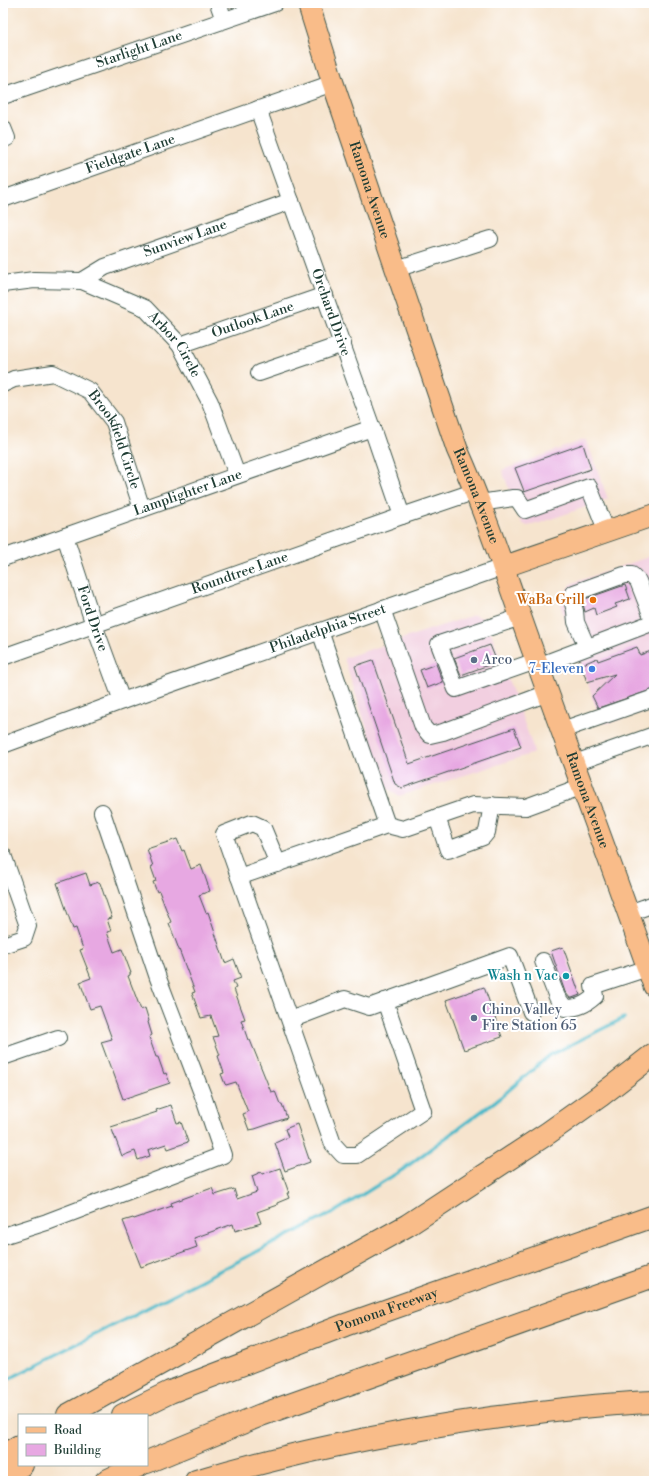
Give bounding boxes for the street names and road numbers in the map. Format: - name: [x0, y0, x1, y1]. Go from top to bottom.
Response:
- street label: Starlight Lane: [94, 26, 185, 73]
- street label: Fieldgate Lane: [83, 130, 178, 178]
- street label: Ramona Avenue: [344, 139, 394, 241]
- street label: Sunview Lane: [141, 215, 229, 262]
- street label: Orchard Drive: [307, 266, 355, 359]
- street label: Outlook Lane: [209, 297, 296, 342]
- street label: Arbor Circle: [143, 307, 205, 381]
- street label: Brookfield Circle: [83, 386, 144, 491]
- street label: Ramona Avenue: [449, 445, 503, 546]
- street label: Lamplighter Lane: [131, 465, 245, 520]
- street label: Roundtree Lane: [189, 548, 291, 599]
- street label: Ford Drive: [73, 583, 112, 654]
- street label: Philadelphia Street: [267, 600, 388, 657]
- street label: Ramona Avenue: [561, 749, 613, 851]
- street label: Pomona Freeway: [333, 1284, 441, 1337]

